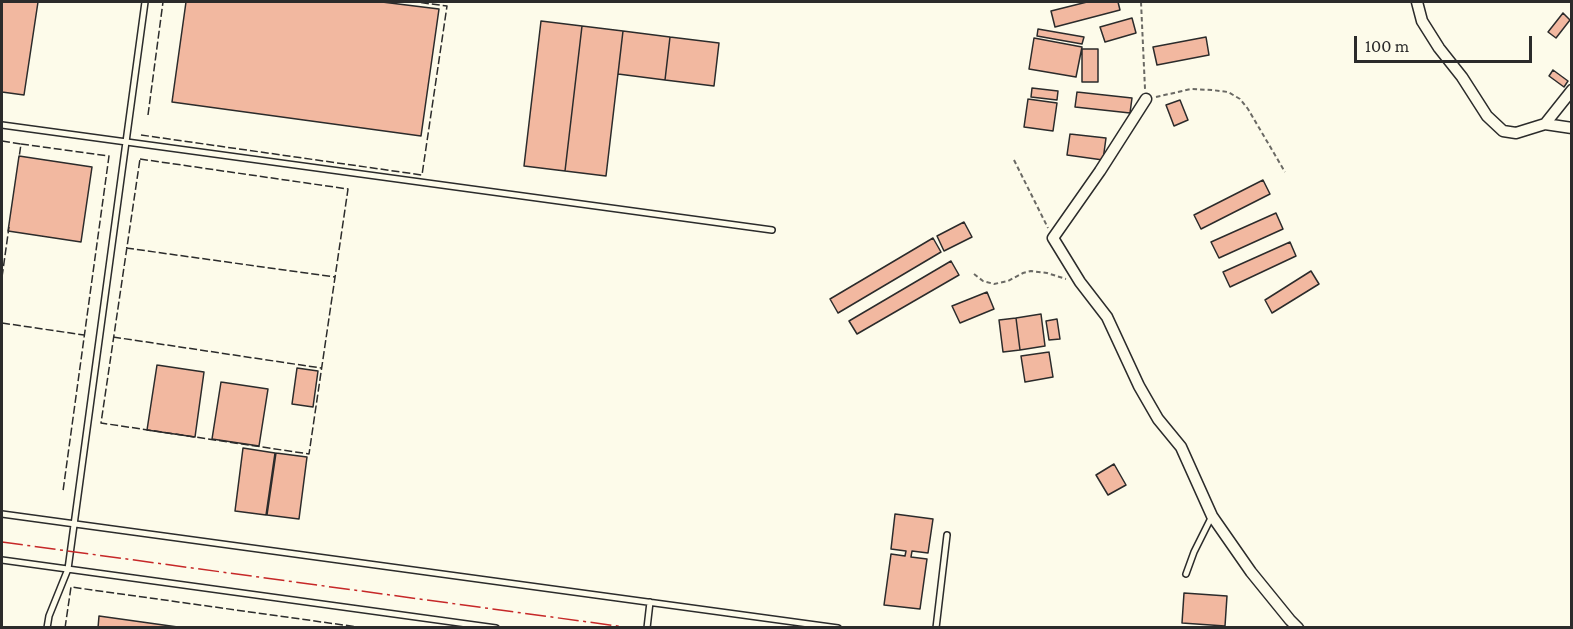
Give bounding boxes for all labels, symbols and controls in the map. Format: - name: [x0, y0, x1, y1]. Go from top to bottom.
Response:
- scale bar: [1357, 24, 1536, 62]
- text: 100 m: [1365, 36, 1409, 56]

